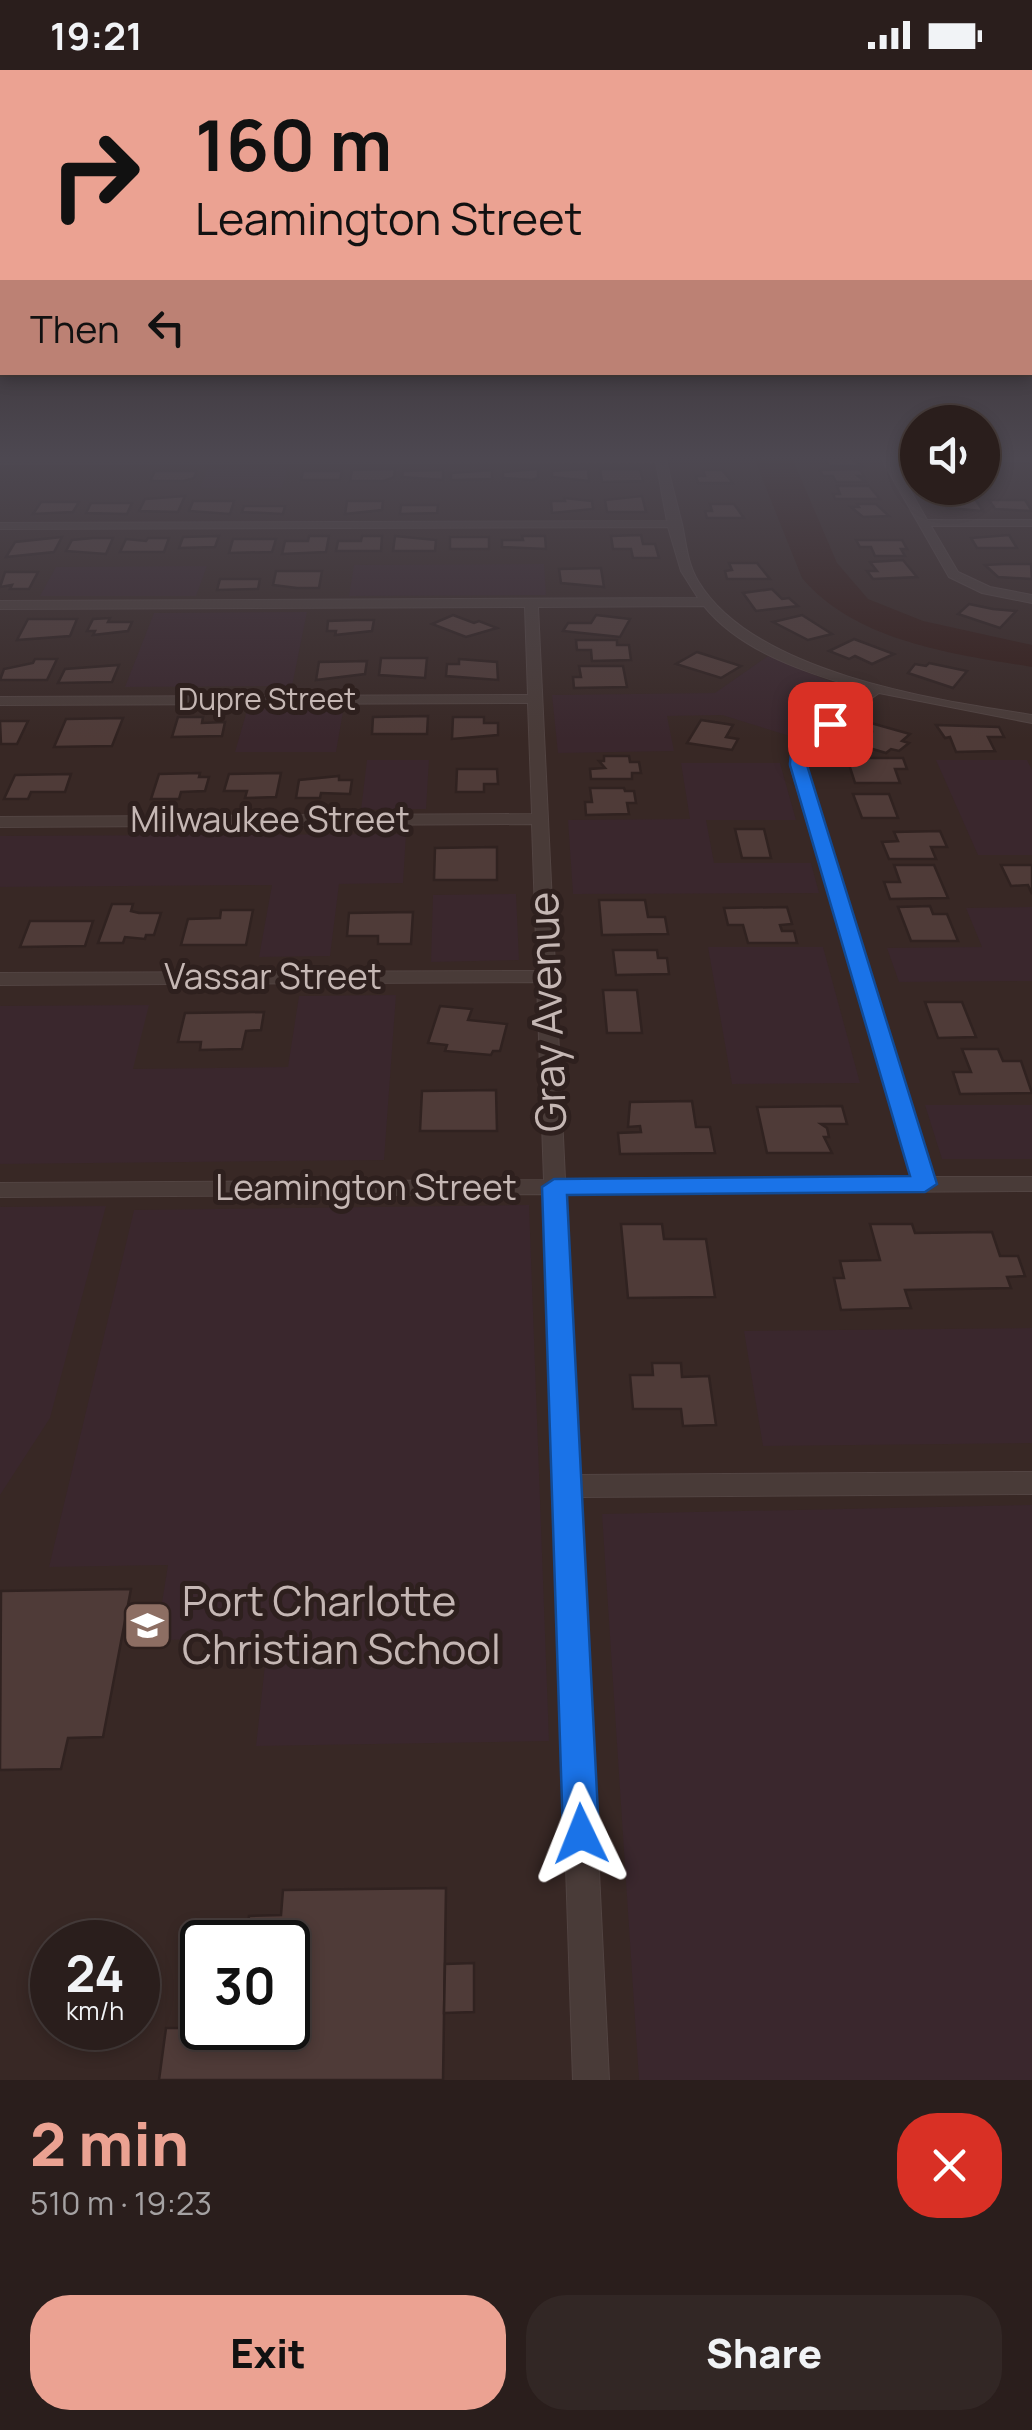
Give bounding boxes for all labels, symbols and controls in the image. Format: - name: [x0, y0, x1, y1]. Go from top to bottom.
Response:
- text: 19:21: [50, 9, 143, 61]
- text: 160 m: [195, 96, 392, 192]
- icon: right: [30, 110, 160, 240]
- text: Leamington Street: [195, 187, 583, 249]
- icon: left: [139, 300, 194, 355]
- text: Then: [30, 302, 119, 354]
- map controls: [900, 405, 1000, 505]
- button: sound: [900, 405, 1000, 505]
- street label: Dupre Street: [178, 678, 356, 719]
- pin: [788, 682, 873, 767]
- icon: arrive: [803, 697, 858, 752]
- street label: Milwaukee Street: [130, 795, 410, 843]
- street label: Gray Avenue: [513, 891, 579, 1133]
- street label: Vassar Street: [164, 952, 382, 1000]
- street label: Leamington Street: [215, 1163, 517, 1211]
- place label: Port Charlotte Christian School: [182, 1571, 501, 1677]
- school or university icon: Port Charlotte Christian School: [121, 1599, 173, 1651]
- position arrow: [529, 1782, 633, 1886]
- speed limit sign: 30: [180, 1920, 310, 2050]
- text: 24: [65, 1939, 125, 2007]
- text: km/h: [66, 1993, 124, 2028]
- text: 2 min: [30, 2102, 189, 2184]
- button: close: [897, 2113, 1002, 2218]
- text: 510 m · 19:23: [30, 2181, 212, 2225]
- button: Exit: [30, 2295, 506, 2410]
- button: Share: [526, 2295, 1002, 2410]

